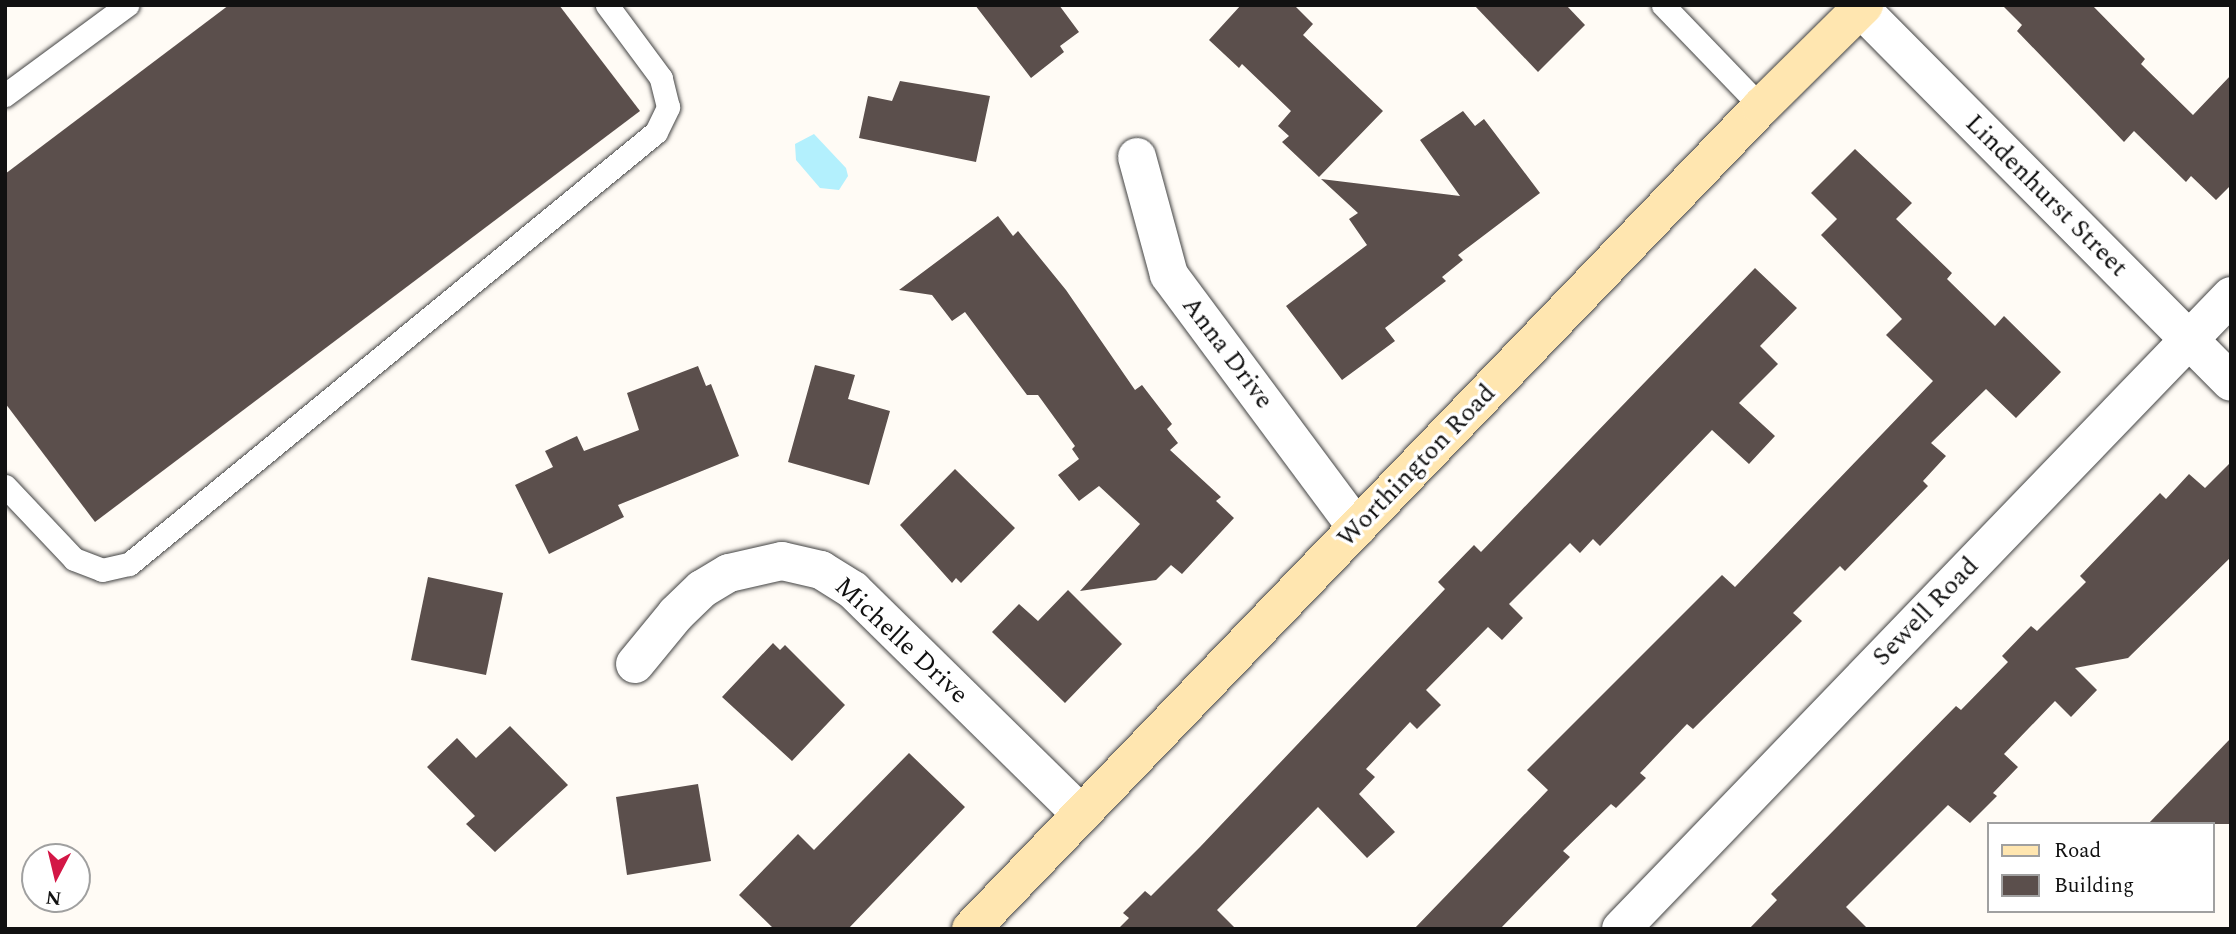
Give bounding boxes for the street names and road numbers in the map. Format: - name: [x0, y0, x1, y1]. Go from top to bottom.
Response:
- street label: Lindenhurst Street: [1958, 108, 2134, 284]
- street label: Anna Drive: [1175, 291, 1279, 415]
- street label: Worthington Road: [1331, 378, 1503, 554]
- street label: Sewell Road: [1866, 551, 1986, 673]
- street label: Michelle Drive: [828, 571, 974, 711]

